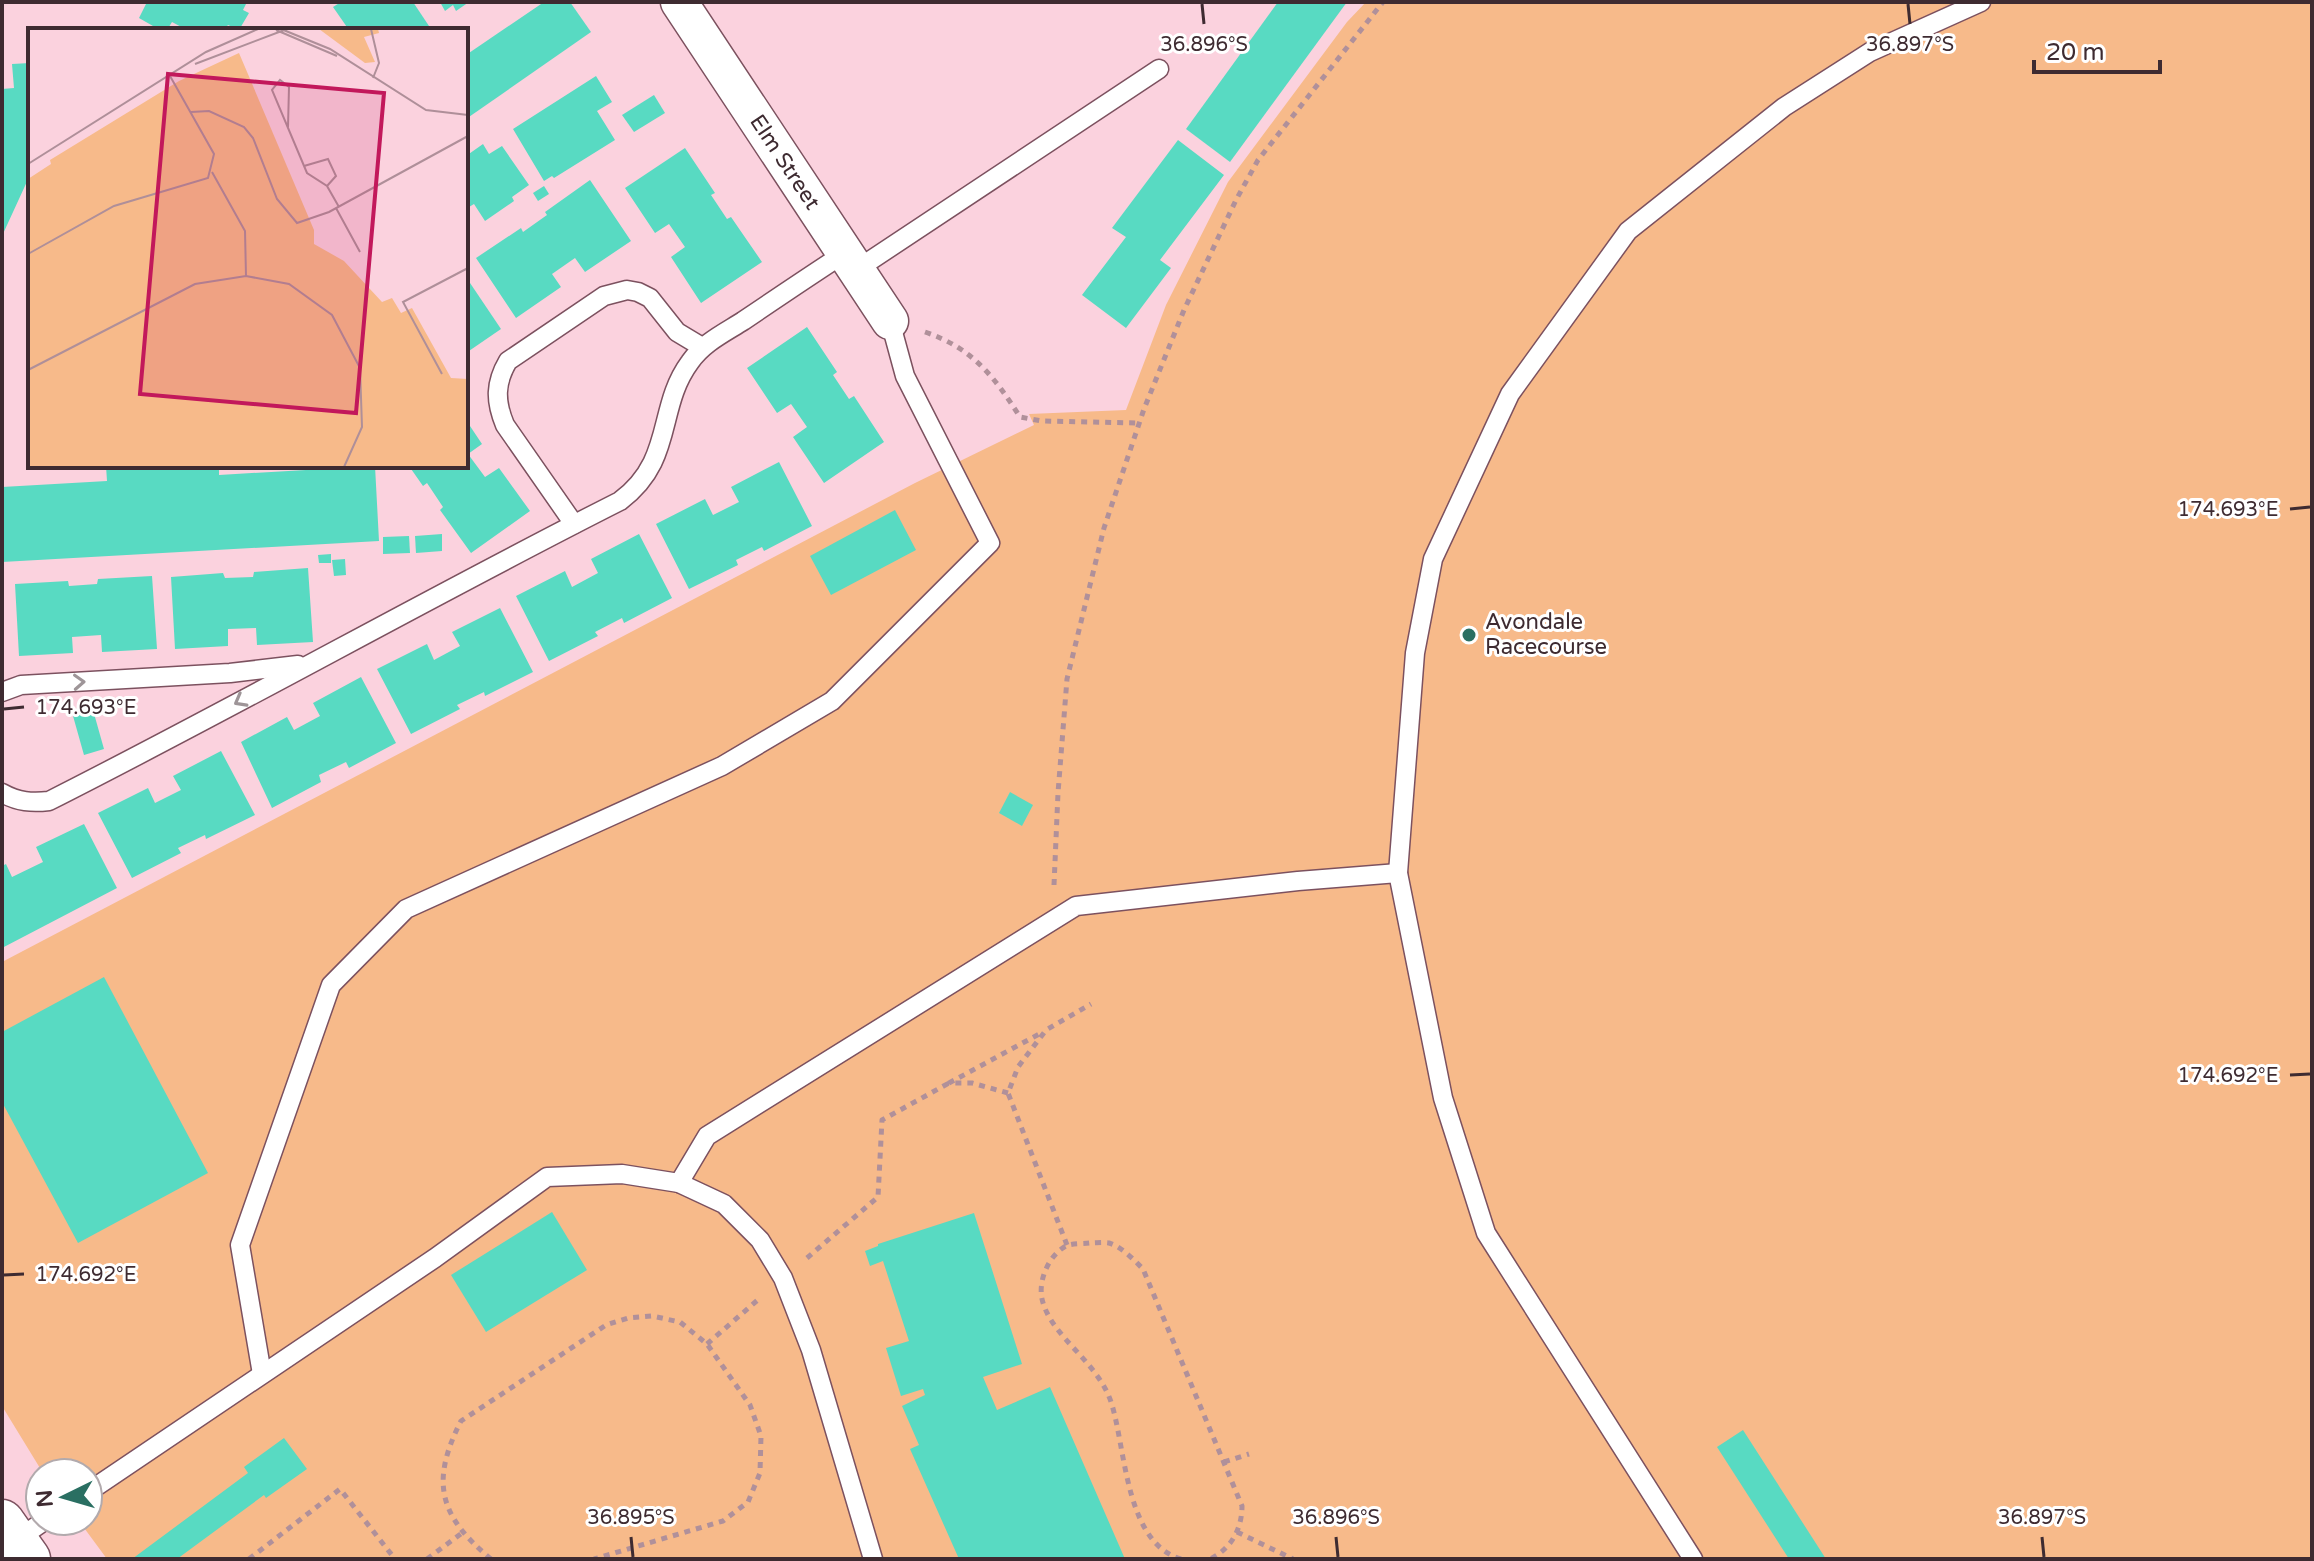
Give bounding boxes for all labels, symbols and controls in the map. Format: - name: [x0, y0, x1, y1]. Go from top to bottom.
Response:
- scale bar: [2034, 24, 2160, 74]
- inset map: [28, 28, 468, 468]
- text: 36.896°S: [1160, 33, 1248, 57]
- text: 36.897°S: [1866, 33, 1954, 57]
- text: 20 m: [2046, 38, 2104, 67]
- street label: Elm Street: [744, 110, 826, 215]
- text: 174.693°E: [2178, 498, 2278, 522]
- place label: Avondale Racecourse: [1485, 609, 1607, 660]
- marker: Avondale Racecourse: [1460, 626, 1478, 644]
- one-way arrow: [73, 674, 86, 691]
- one-way arrow: [234, 691, 249, 707]
- text: 174.693°E: [36, 696, 136, 720]
- text: 174.692°E: [2178, 1064, 2278, 1088]
- text: 174.692°E: [36, 1263, 136, 1287]
- north arrow: [24, 1457, 104, 1537]
- text: N: [31, 1489, 59, 1509]
- text: 36.895°S: [587, 1506, 675, 1530]
- text: 36.896°S: [1292, 1506, 1380, 1530]
- text: 36.897°S: [1998, 1506, 2086, 1530]

